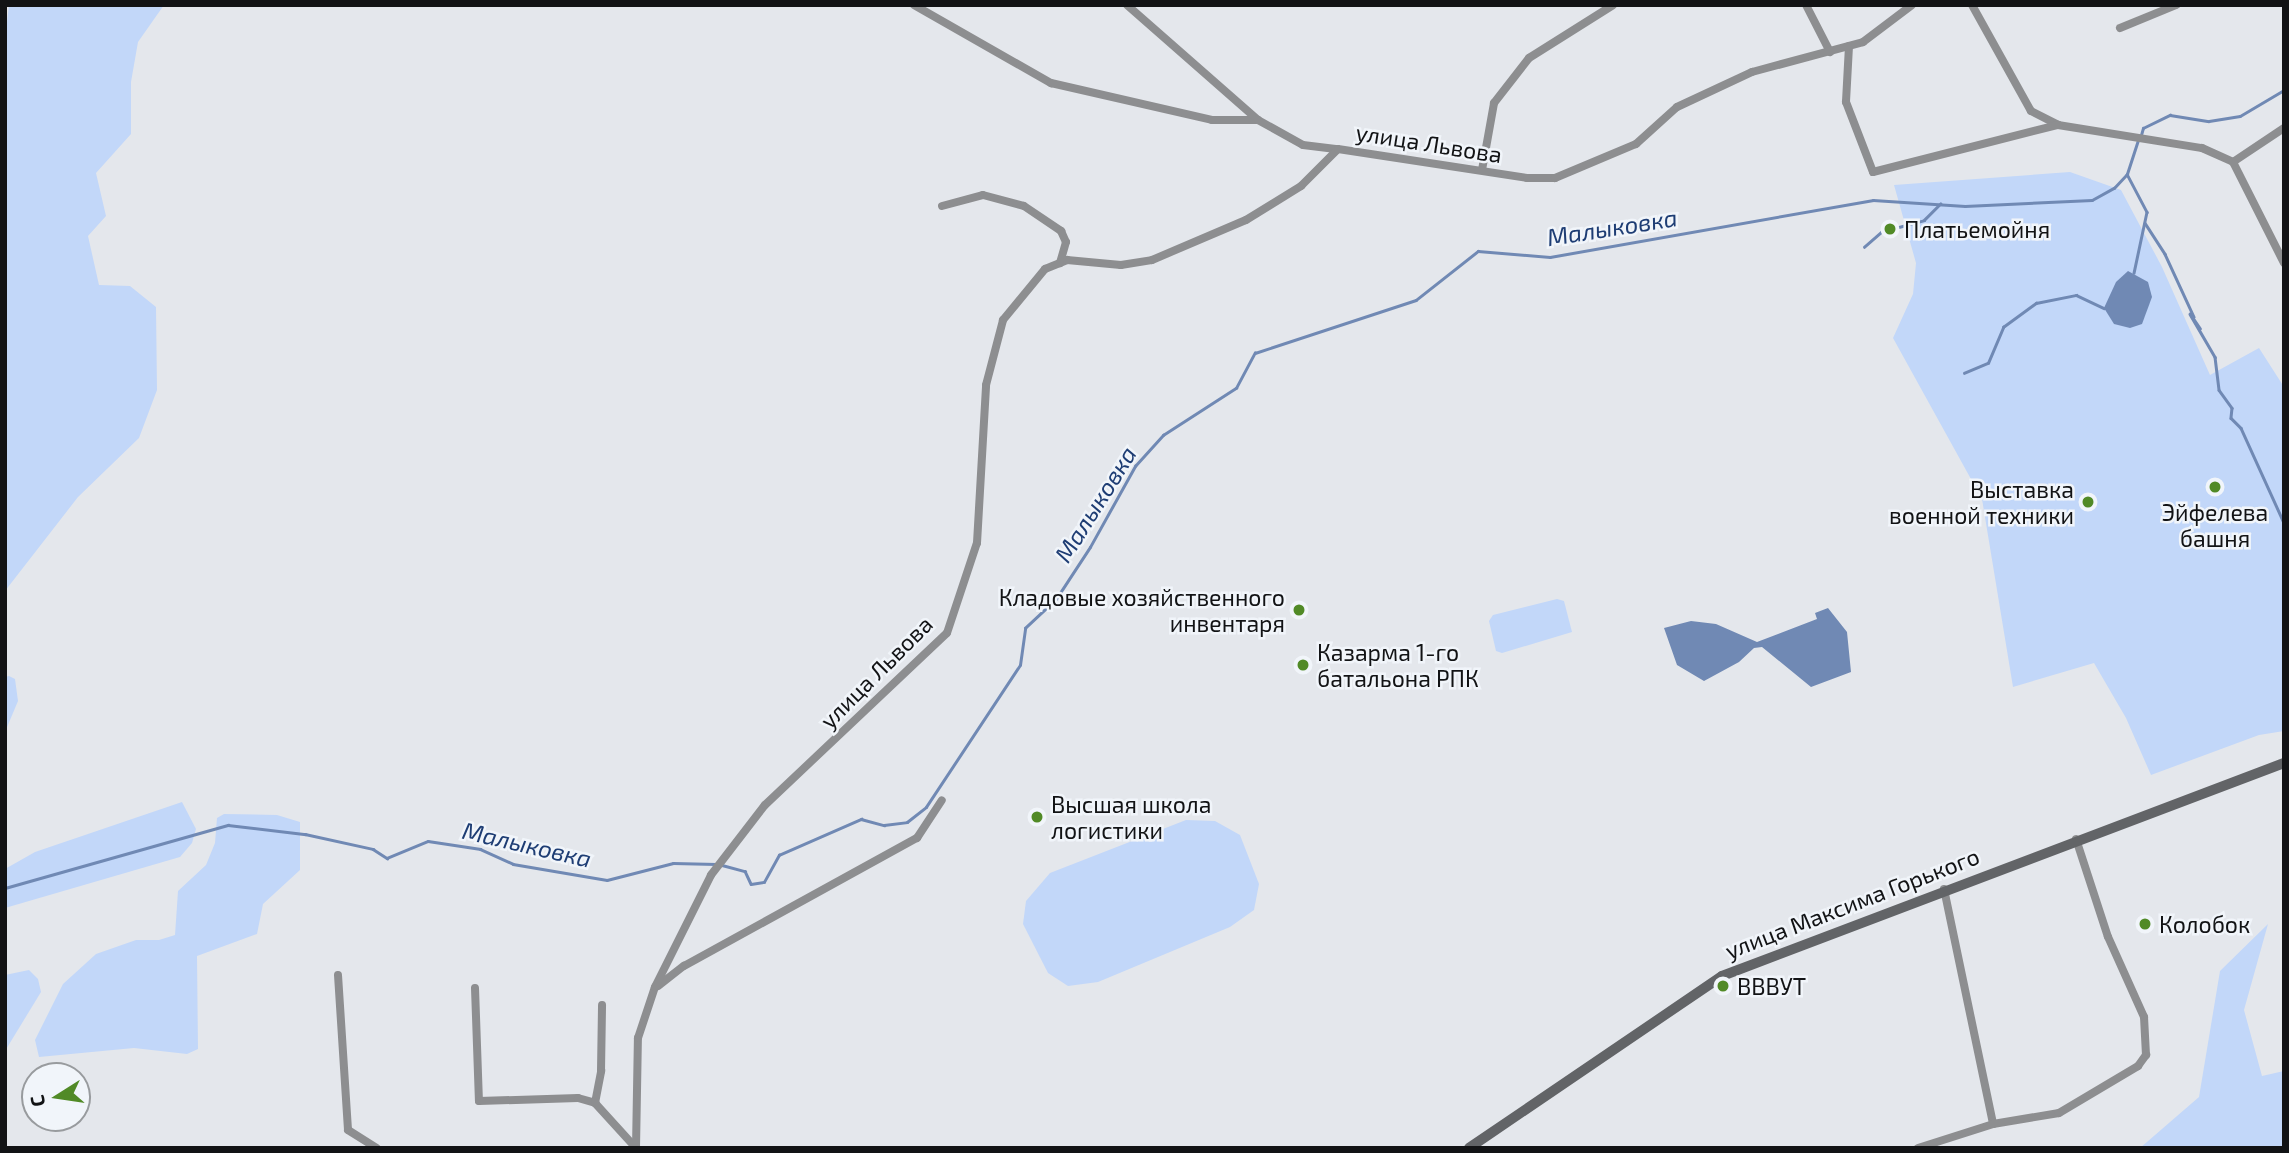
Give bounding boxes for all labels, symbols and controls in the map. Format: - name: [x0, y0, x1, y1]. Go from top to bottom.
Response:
- street label: улица Львова: [1354, 118, 1504, 168]
- water label: Малыковка: [1545, 203, 1679, 251]
- place label: Платьемойня: [1904, 215, 2050, 243]
- marker: Платьемойня: [1882, 221, 1898, 237]
- water label: Малыковка: [1048, 441, 1142, 567]
- place label: Выставка военной техники: [1889, 475, 2074, 529]
- marker: Эйфелева башня: [2207, 479, 2223, 495]
- marker: Выставка военной техники: [2080, 494, 2096, 510]
- place label: Эйфелева башня: [2162, 498, 2268, 552]
- place label: Кладовые хозяйственного инвентаря: [999, 583, 1285, 637]
- marker: Кладовые хозяйственного инвентаря: [1291, 602, 1307, 618]
- street label: улица Львова: [814, 610, 938, 734]
- place label: Казарма 1-го батальона РПК: [1317, 638, 1479, 692]
- marker: Казарма 1-го батальона РПК: [1295, 657, 1311, 673]
- place label: Высшая школа логистики: [1051, 790, 1211, 844]
- marker: Высшая школа логистики: [1029, 809, 1045, 825]
- water label: Малыковка: [460, 815, 594, 873]
- street label: улица Максима Горького: [1721, 842, 1983, 964]
- place label: Колобок: [2159, 910, 2250, 938]
- marker: Колобок: [2137, 916, 2153, 932]
- place label: ВВВУТ: [1737, 972, 1806, 1000]
- marker: ВВВУТ: [1715, 978, 1731, 994]
- north arrow: [21, 1062, 91, 1132]
- text: С: [25, 1093, 49, 1109]

